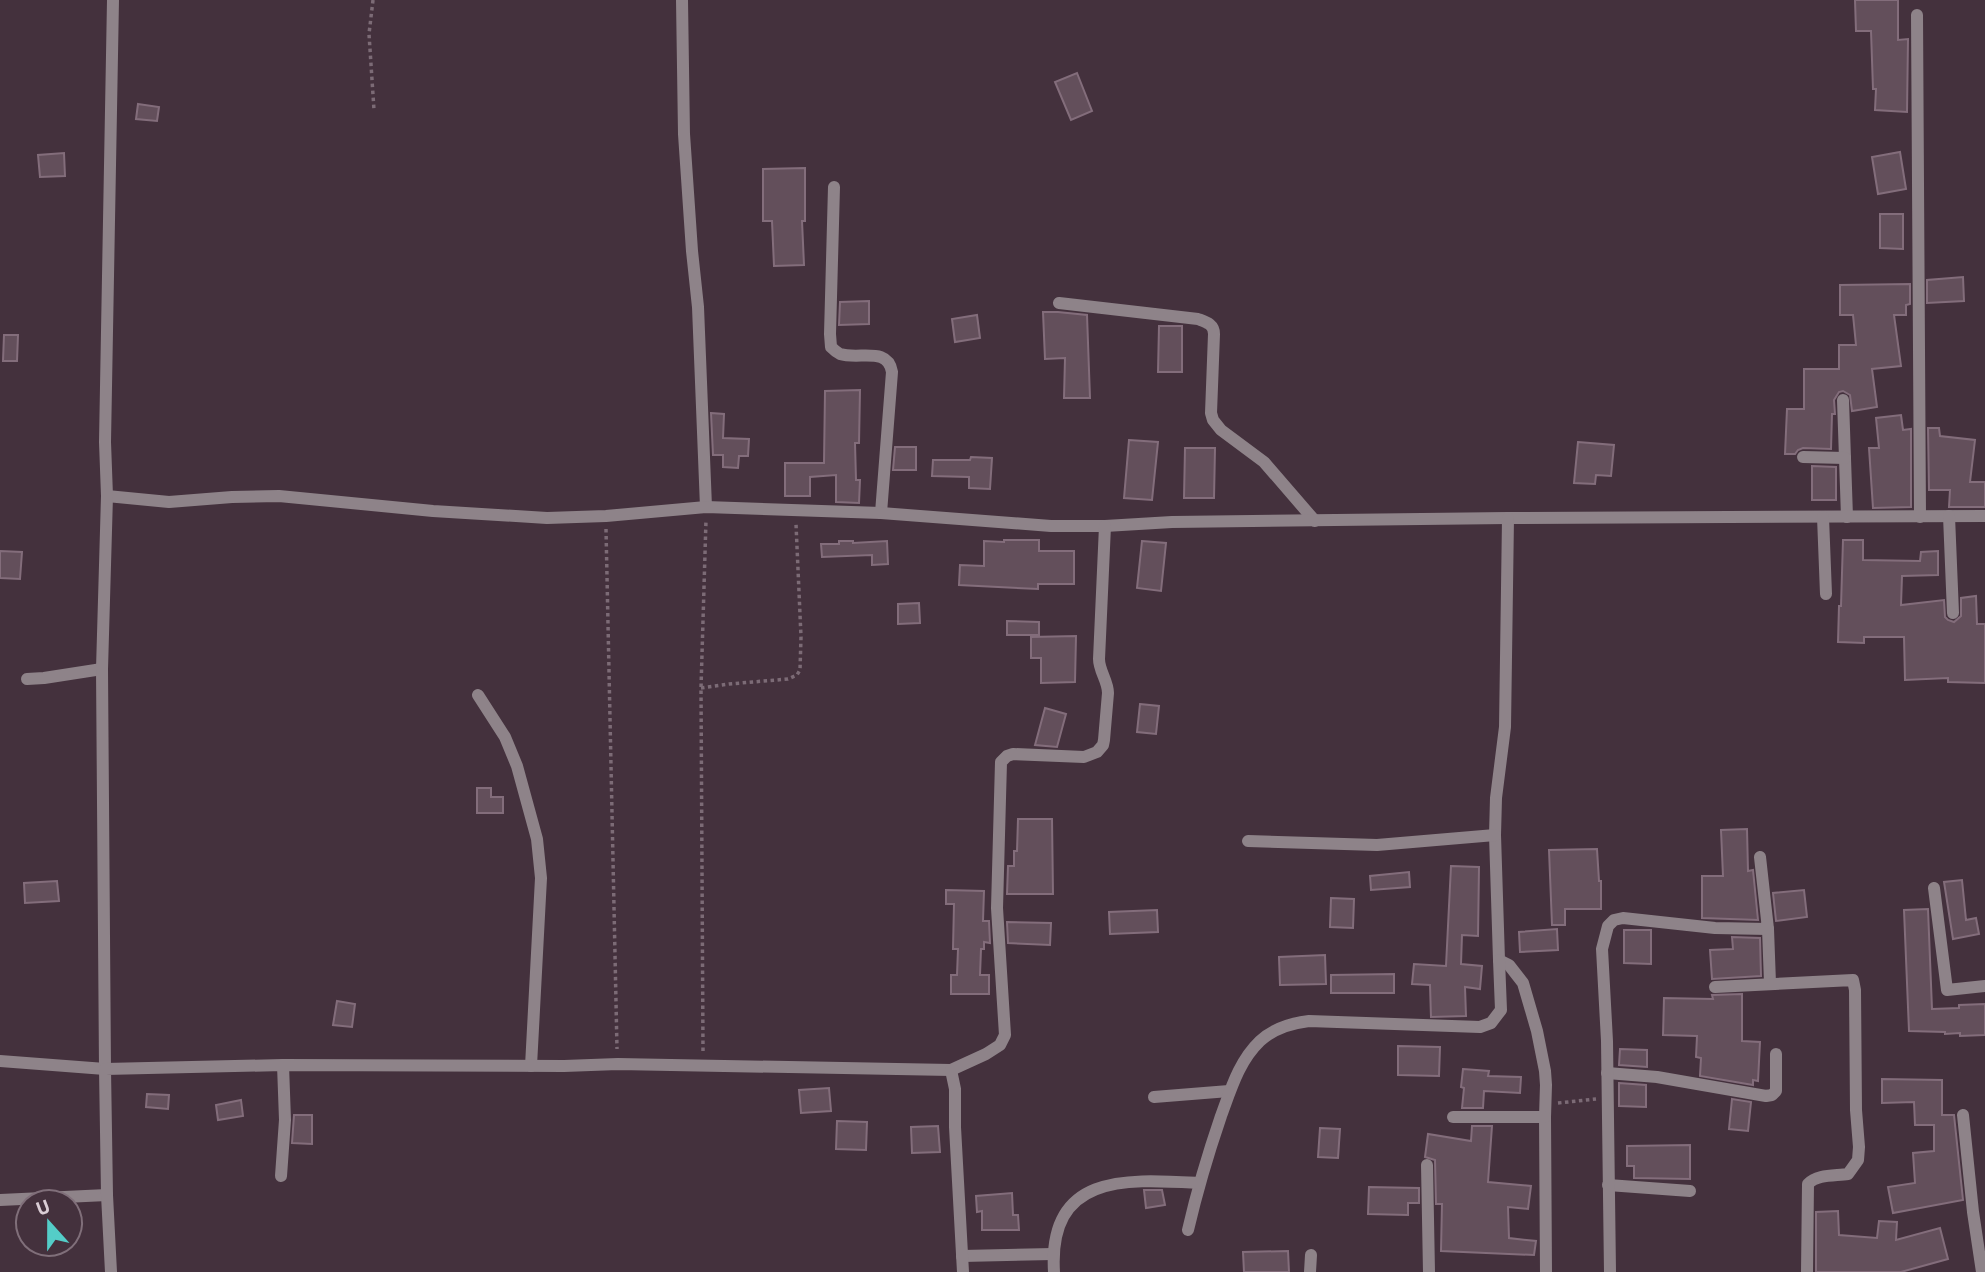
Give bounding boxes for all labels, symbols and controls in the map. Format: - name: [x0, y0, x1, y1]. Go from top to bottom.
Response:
- north arrow: [14, 1188, 84, 1258]
- text: U: [32, 1194, 53, 1221]

